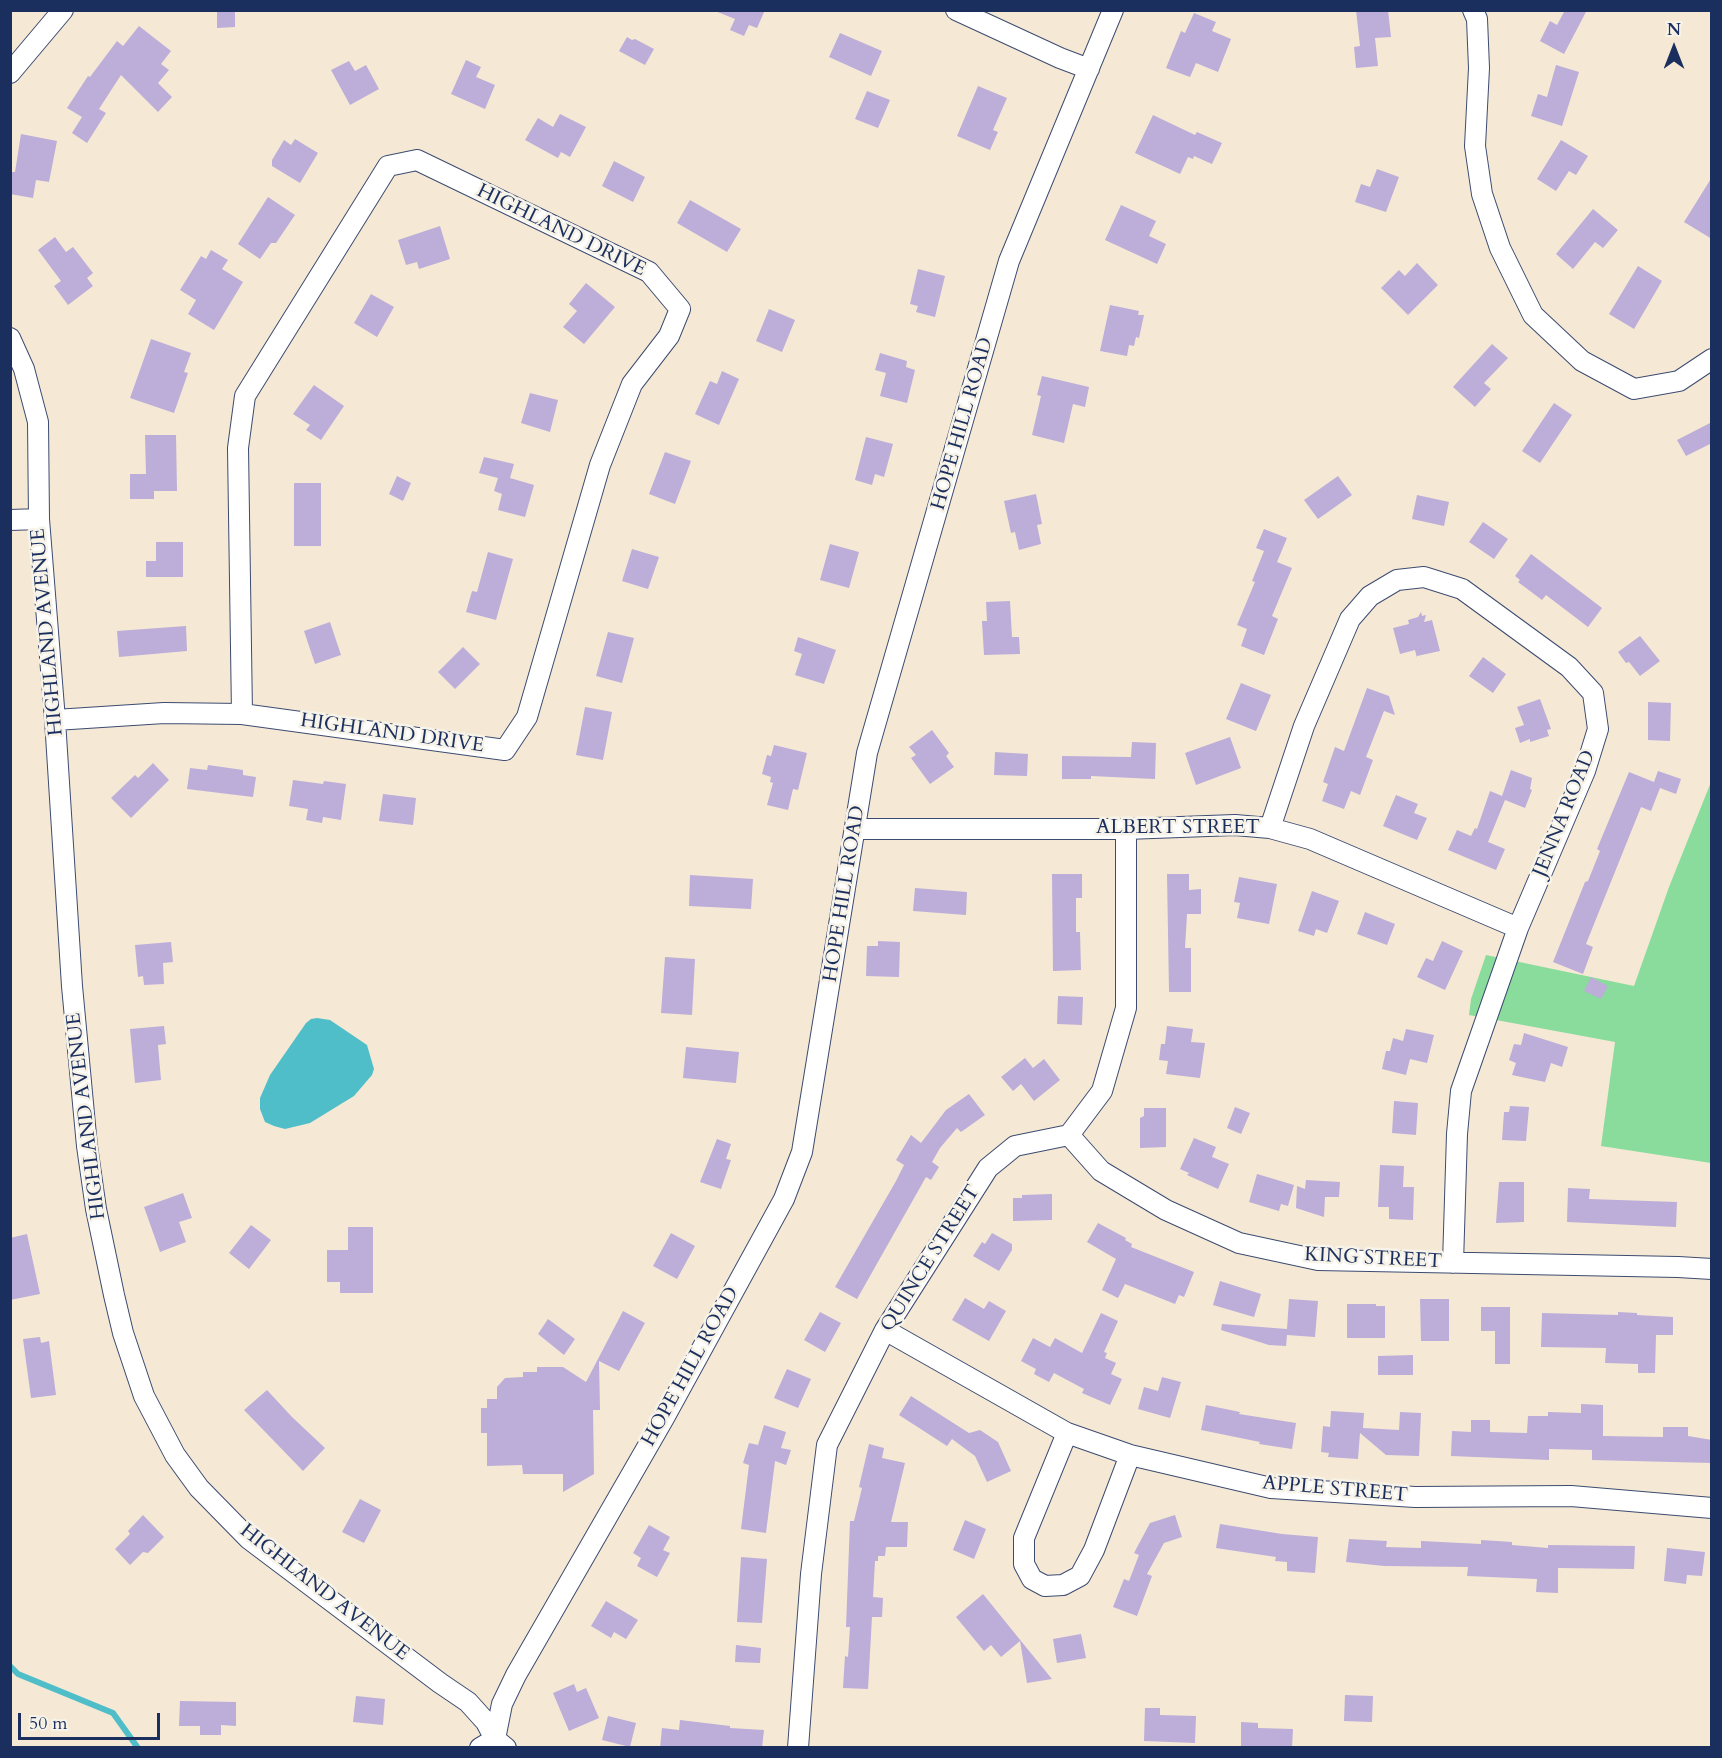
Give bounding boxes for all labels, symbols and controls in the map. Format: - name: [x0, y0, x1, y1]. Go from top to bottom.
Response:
- north arrow: [1644, 18, 1704, 78]
- text: N: [1667, 19, 1681, 41]
- street label: HIGHLAND DRIVE: [473, 180, 649, 282]
- street label: HOPE HILL ROAD: [927, 335, 999, 513]
- street label: HIGHLAND AVENUE: [27, 527, 69, 737]
- street label: HIGHLAND DRIVE: [299, 709, 485, 759]
- street label: JENNA ROAD: [1529, 747, 1601, 881]
- street label: HOPE HILL ROAD: [819, 804, 871, 984]
- street label: ALBERT STREET: [1096, 816, 1260, 840]
- street label: HIGHLAND AVENUE: [62, 1011, 112, 1221]
- street label: QUINCE STREET: [876, 1181, 986, 1337]
- street label: KING STREET: [1304, 1243, 1442, 1275]
- street label: HOPE HILL ROAD: [637, 1283, 745, 1451]
- street label: APPLE STREET: [1261, 1472, 1409, 1508]
- street label: HIGHLAND AVENUE: [235, 1519, 413, 1667]
- scale bar: [21, 1701, 164, 1739]
- text: 50 m: [29, 1711, 68, 1736]

